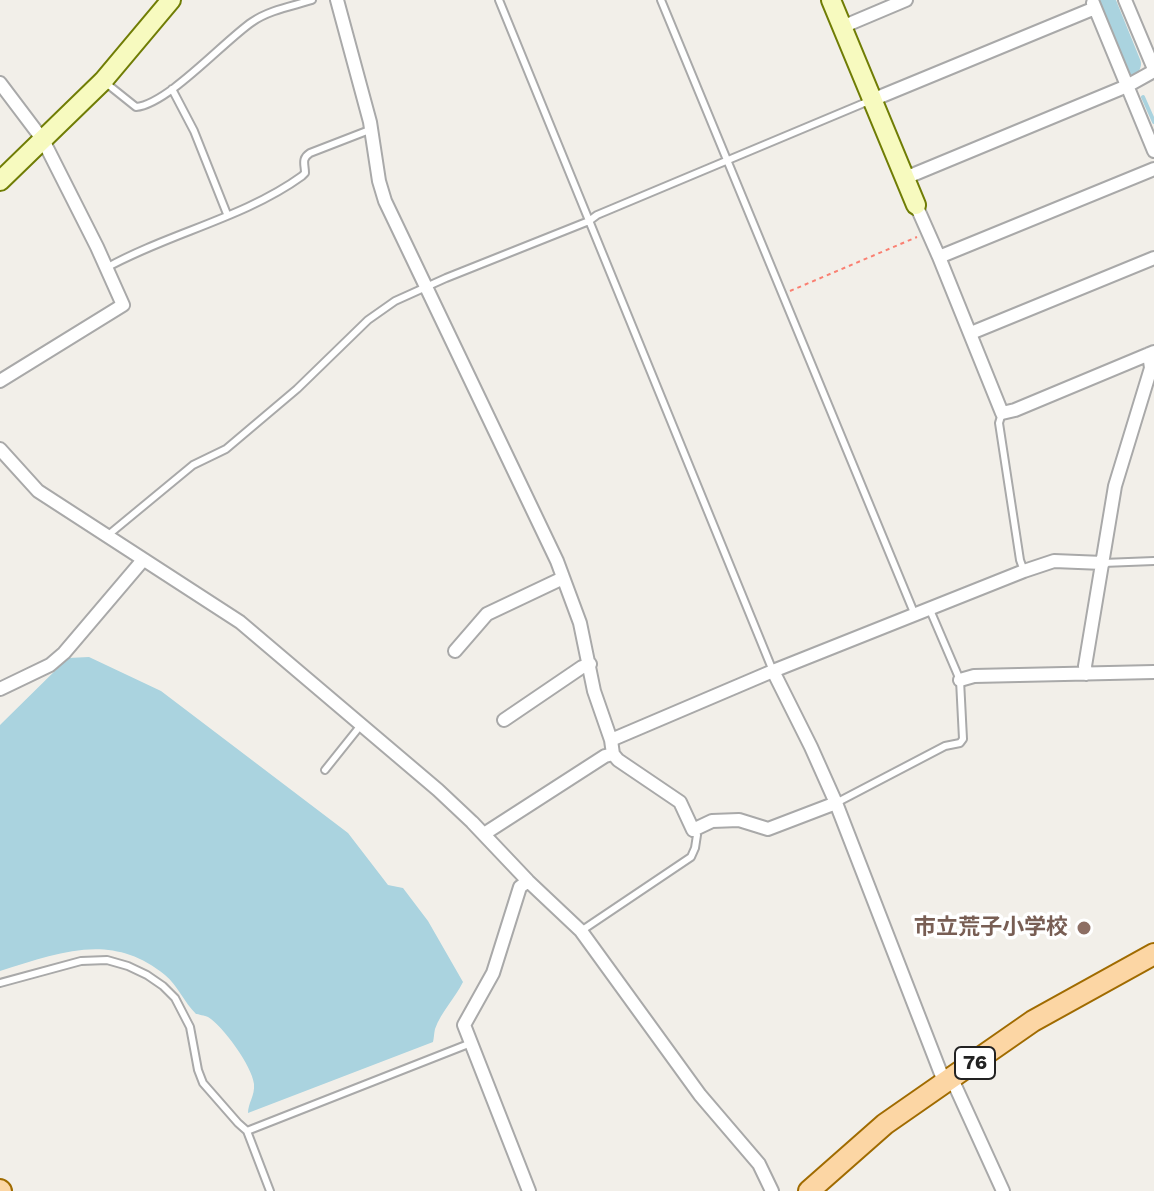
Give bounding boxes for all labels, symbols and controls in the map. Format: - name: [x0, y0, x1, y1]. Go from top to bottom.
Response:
- place label: 市立荒子小学校: [914, 915, 1068, 941]
- marker: 市立荒子小学校: [1075, 919, 1093, 937]
- road number: 76: [955, 1047, 995, 1079]

